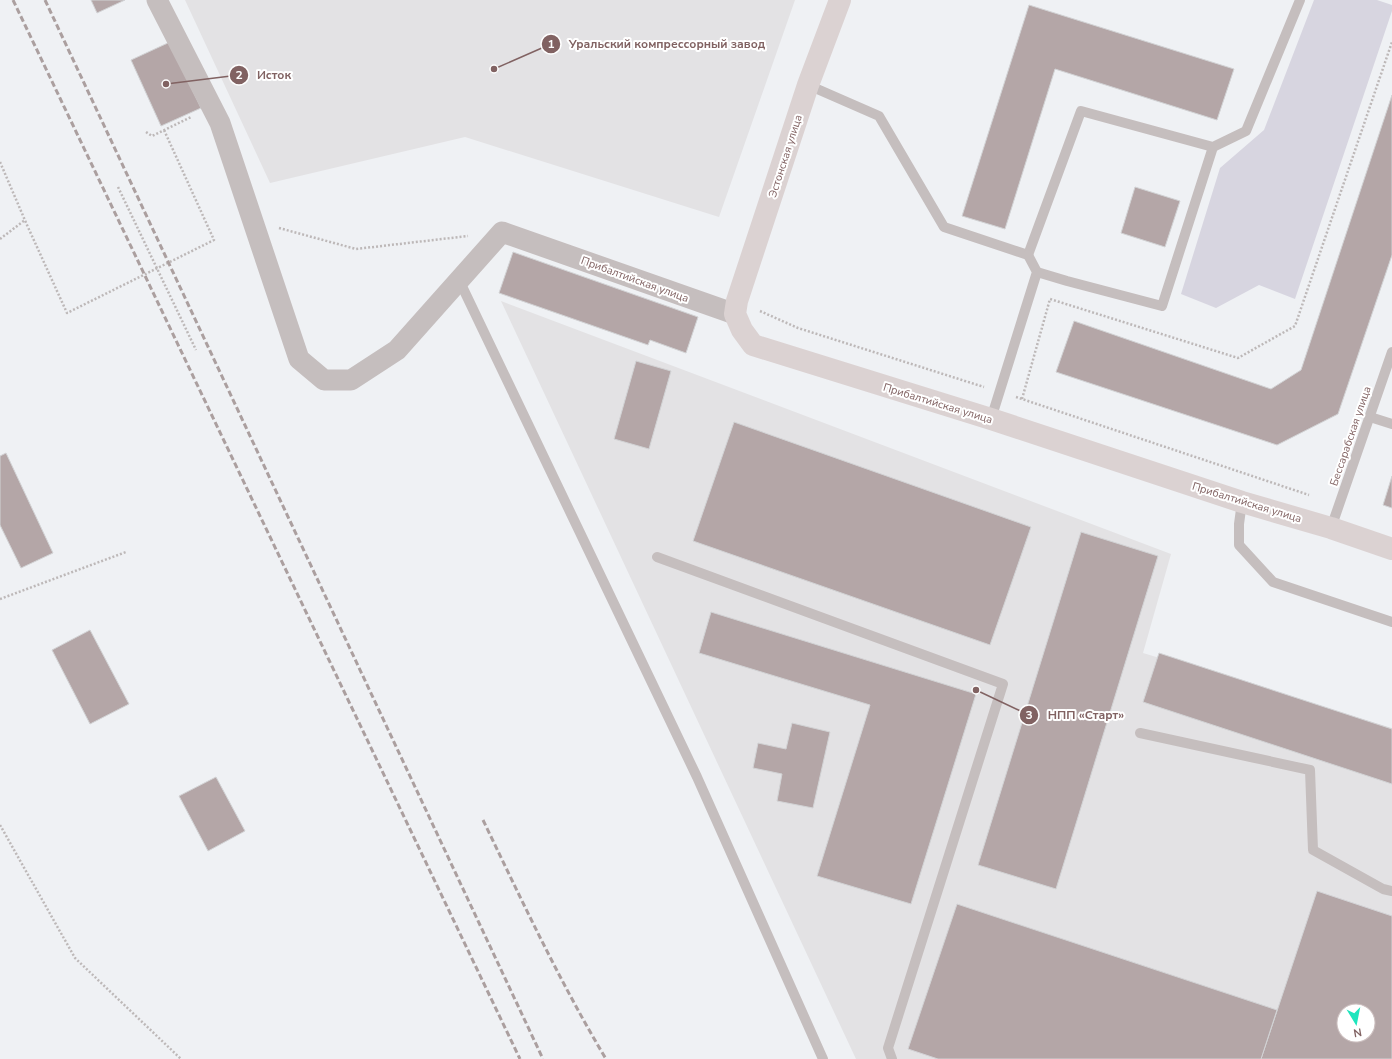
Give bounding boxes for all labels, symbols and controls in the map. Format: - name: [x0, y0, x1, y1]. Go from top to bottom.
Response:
- callout: Уральский компрессорный завод: [541, 32, 773, 56]
- text: 1: [547, 36, 555, 52]
- text: Уральский компрессорный завод: [568, 36, 766, 52]
- callout: Исток: [229, 63, 299, 87]
- text: 2: [235, 67, 243, 83]
- text: Исток: [257, 67, 291, 83]
- street label: Эстонская улица: [765, 113, 806, 200]
- street label: Прибалтийская улица: [579, 253, 691, 306]
- street label: Прибалтийская улица: [881, 380, 995, 427]
- street label: Бессарабская улица: [1326, 384, 1375, 488]
- street label: Прибалтийская улица: [1190, 479, 1304, 526]
- callout: НПП «Старт»: [1019, 703, 1132, 727]
- text: 3: [1025, 707, 1033, 723]
- text: НПП «Старт»: [1048, 707, 1124, 723]
- north arrow: [1336, 1003, 1376, 1043]
- text: N: [1352, 1024, 1363, 1040]

